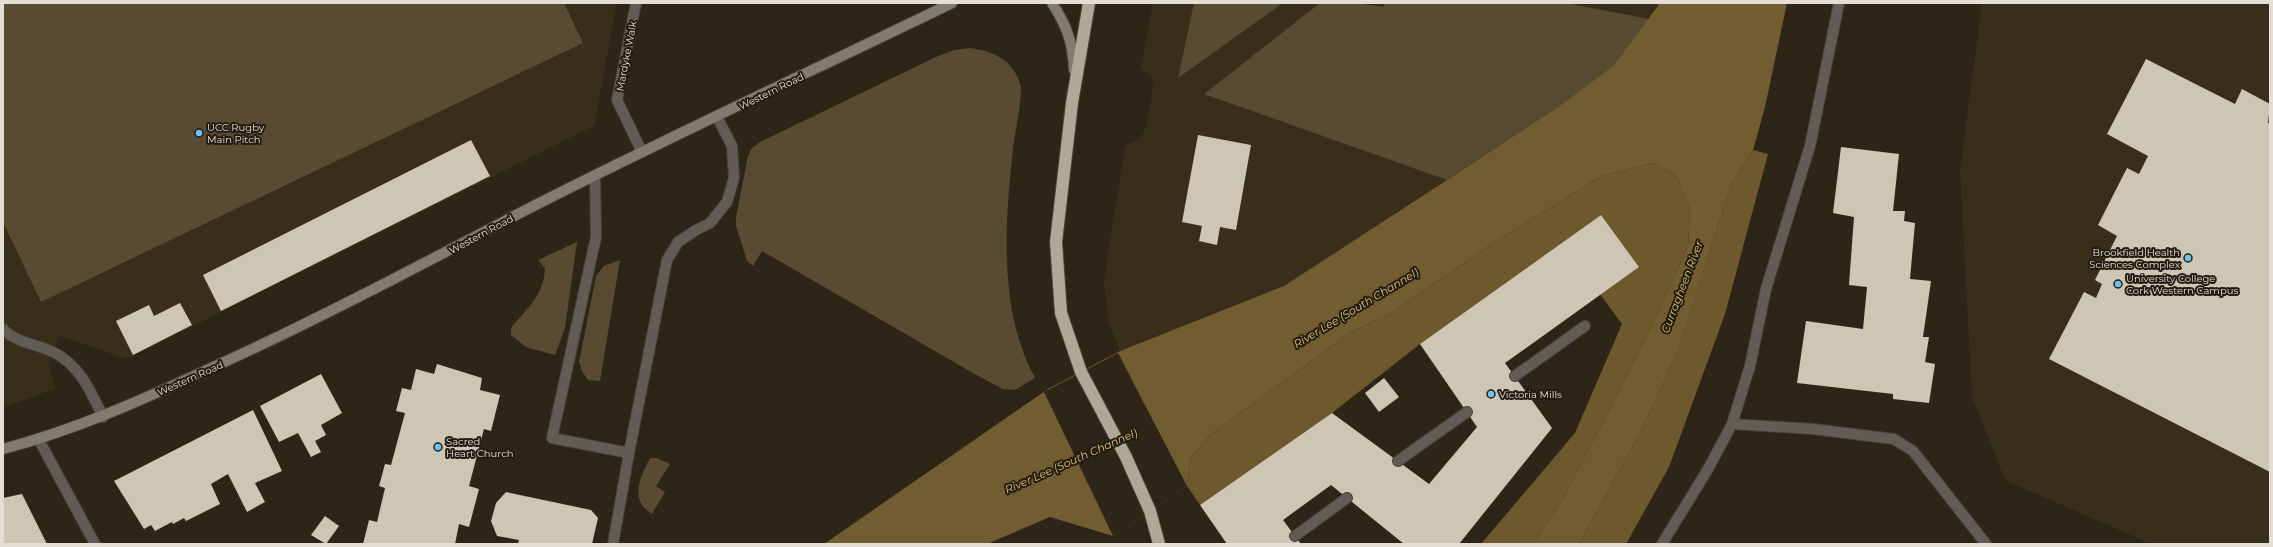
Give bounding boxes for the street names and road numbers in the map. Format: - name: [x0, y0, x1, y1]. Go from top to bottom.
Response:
- street label: Mardyke Walk: [613, 20, 640, 92]
- street label: Western Road: [737, 70, 806, 113]
- street label: Western Road: [447, 212, 516, 257]
- street label: Western Road: [155, 358, 225, 399]

